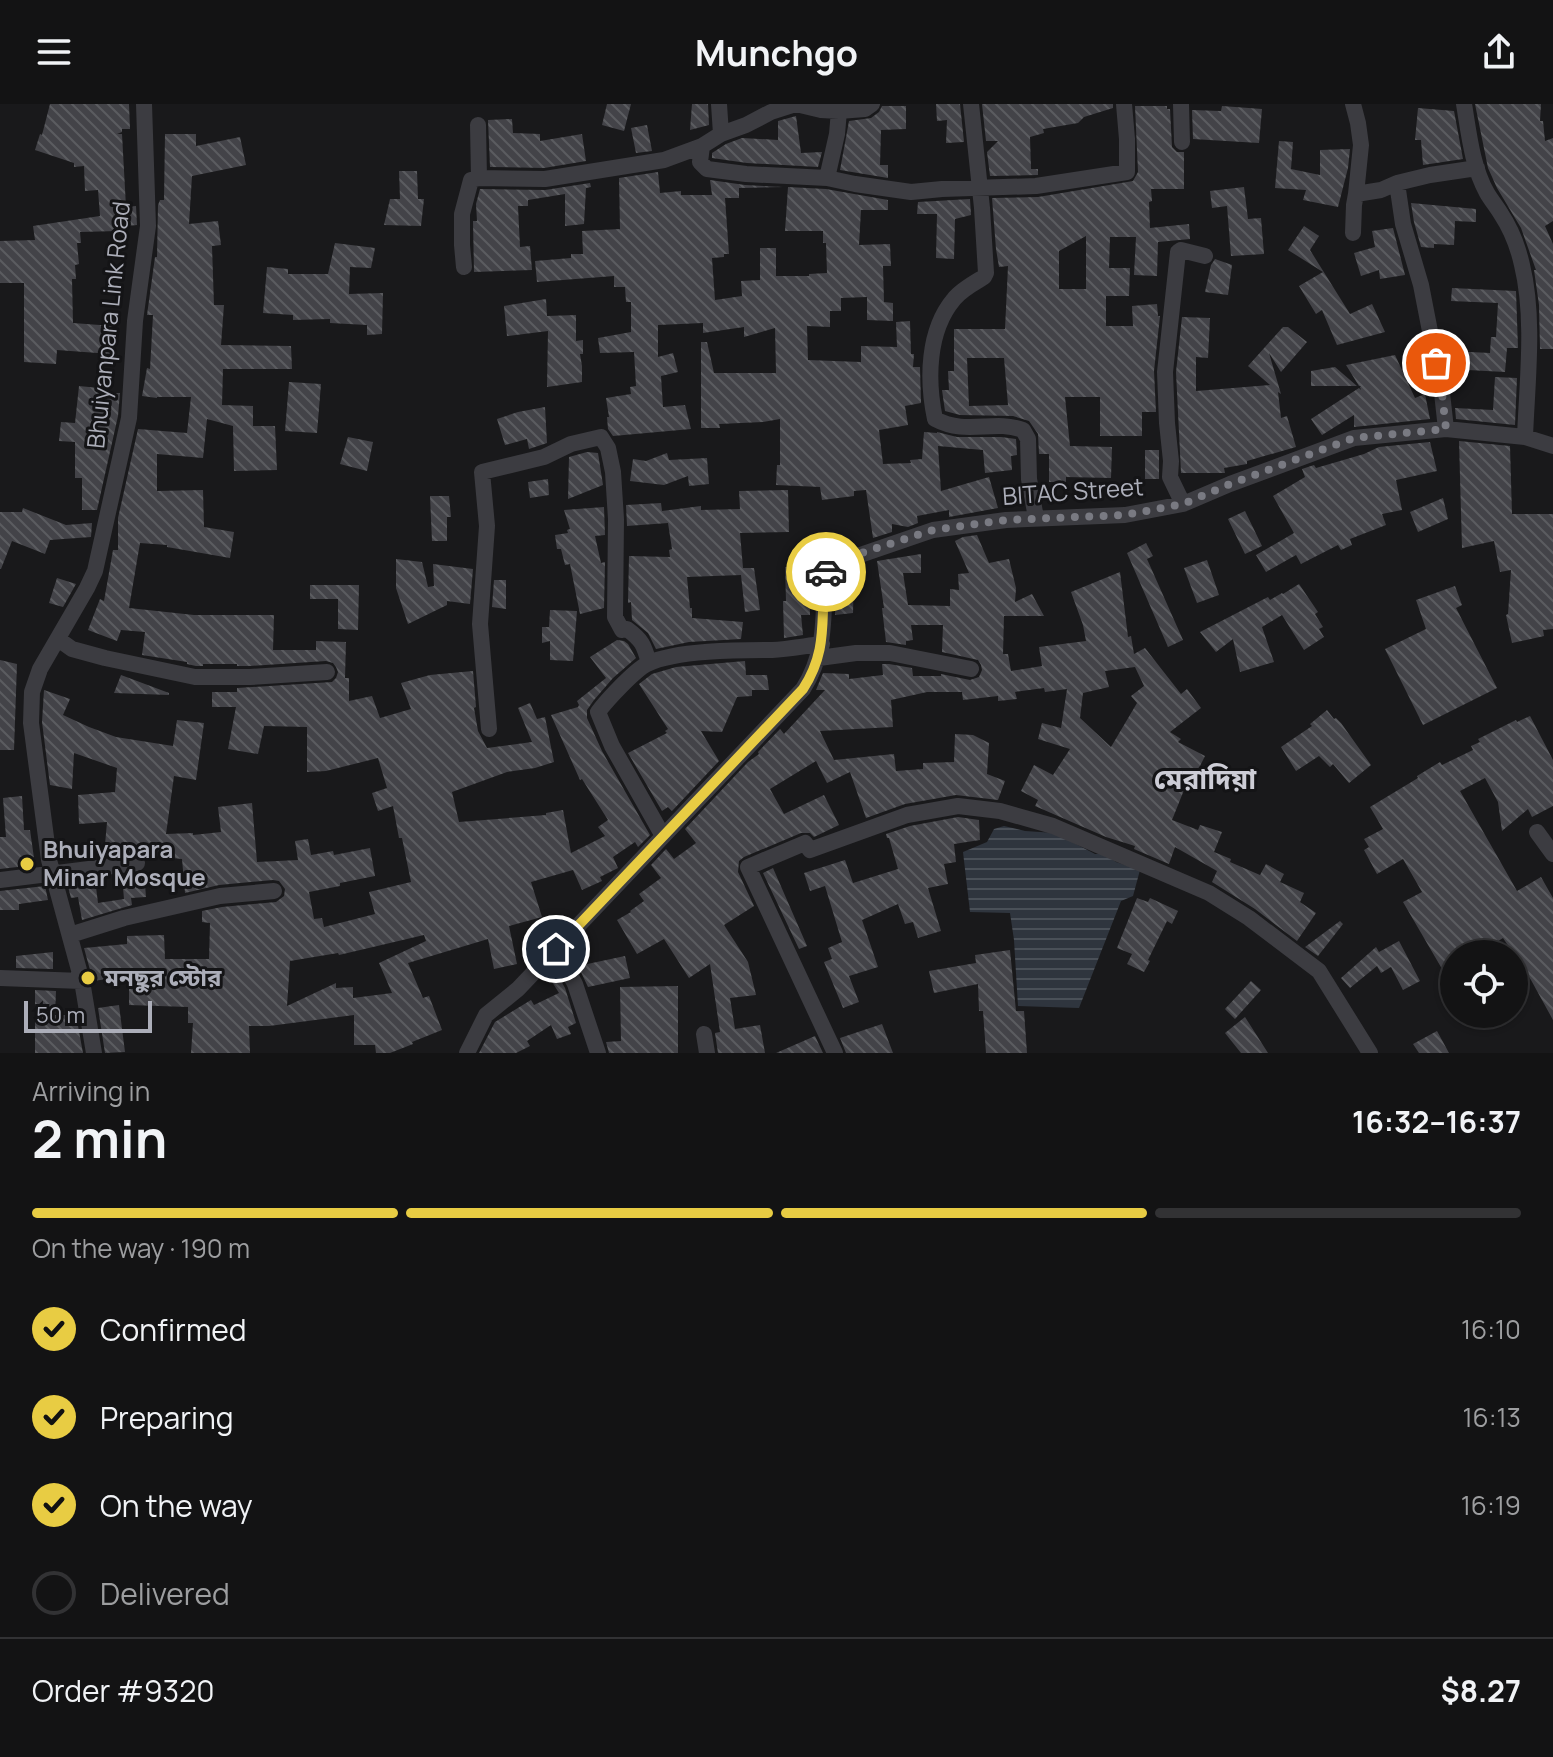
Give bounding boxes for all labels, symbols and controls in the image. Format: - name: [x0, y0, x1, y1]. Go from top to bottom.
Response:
- text: Munchgo: [695, 28, 858, 77]
- icon: menu: [32, 30, 76, 74]
- icon: share: [1477, 30, 1521, 74]
- street label: Bhuiyanpara Link Road: [78, 200, 137, 450]
- pin: [1402, 329, 1470, 397]
- icon: bag: [1414, 341, 1458, 385]
- street label: BITAC Street: [1001, 469, 1145, 512]
- courier: [786, 532, 866, 612]
- icon: car: [804, 550, 848, 594]
- district label: মেরাদিয়া: [1154, 759, 1257, 797]
- place label: Bhuiyapara Minar Mosque: [43, 832, 206, 893]
- marker: Bhuiyapara Minar Mosque: [18, 855, 36, 873]
- pin: [522, 915, 590, 983]
- icon: home: [534, 927, 578, 971]
- map controls: [1440, 940, 1528, 1028]
- button: locate: [1440, 940, 1528, 1028]
- place label: মনছুর স্টোর: [103, 960, 222, 993]
- marker: মনছুর স্টোর: [79, 969, 97, 987]
- scale bar: [24, 997, 152, 1033]
- text: 50 m: [36, 1000, 85, 1030]
- text: Arriving in: [32, 1073, 150, 1109]
- text: 16:32–16:37: [1352, 1101, 1521, 1142]
- text: 2 min: [32, 1103, 167, 1174]
- text: On the way · 190 m: [32, 1230, 250, 1266]
- icon: check: [32, 1307, 76, 1351]
- text: Confirmed: [100, 1309, 247, 1350]
- text: 16:10: [1461, 1311, 1521, 1347]
- icon: check: [32, 1395, 76, 1439]
- text: Preparing: [100, 1397, 234, 1438]
- text: 16:13: [1462, 1399, 1521, 1435]
- icon: check: [32, 1483, 76, 1527]
- text: On the way: [100, 1485, 253, 1526]
- text: 16:19: [1461, 1487, 1521, 1523]
- text: Delivered: [100, 1573, 230, 1614]
- text: Order #9320: [32, 1670, 215, 1711]
- text: $8.27: [1441, 1670, 1521, 1711]

